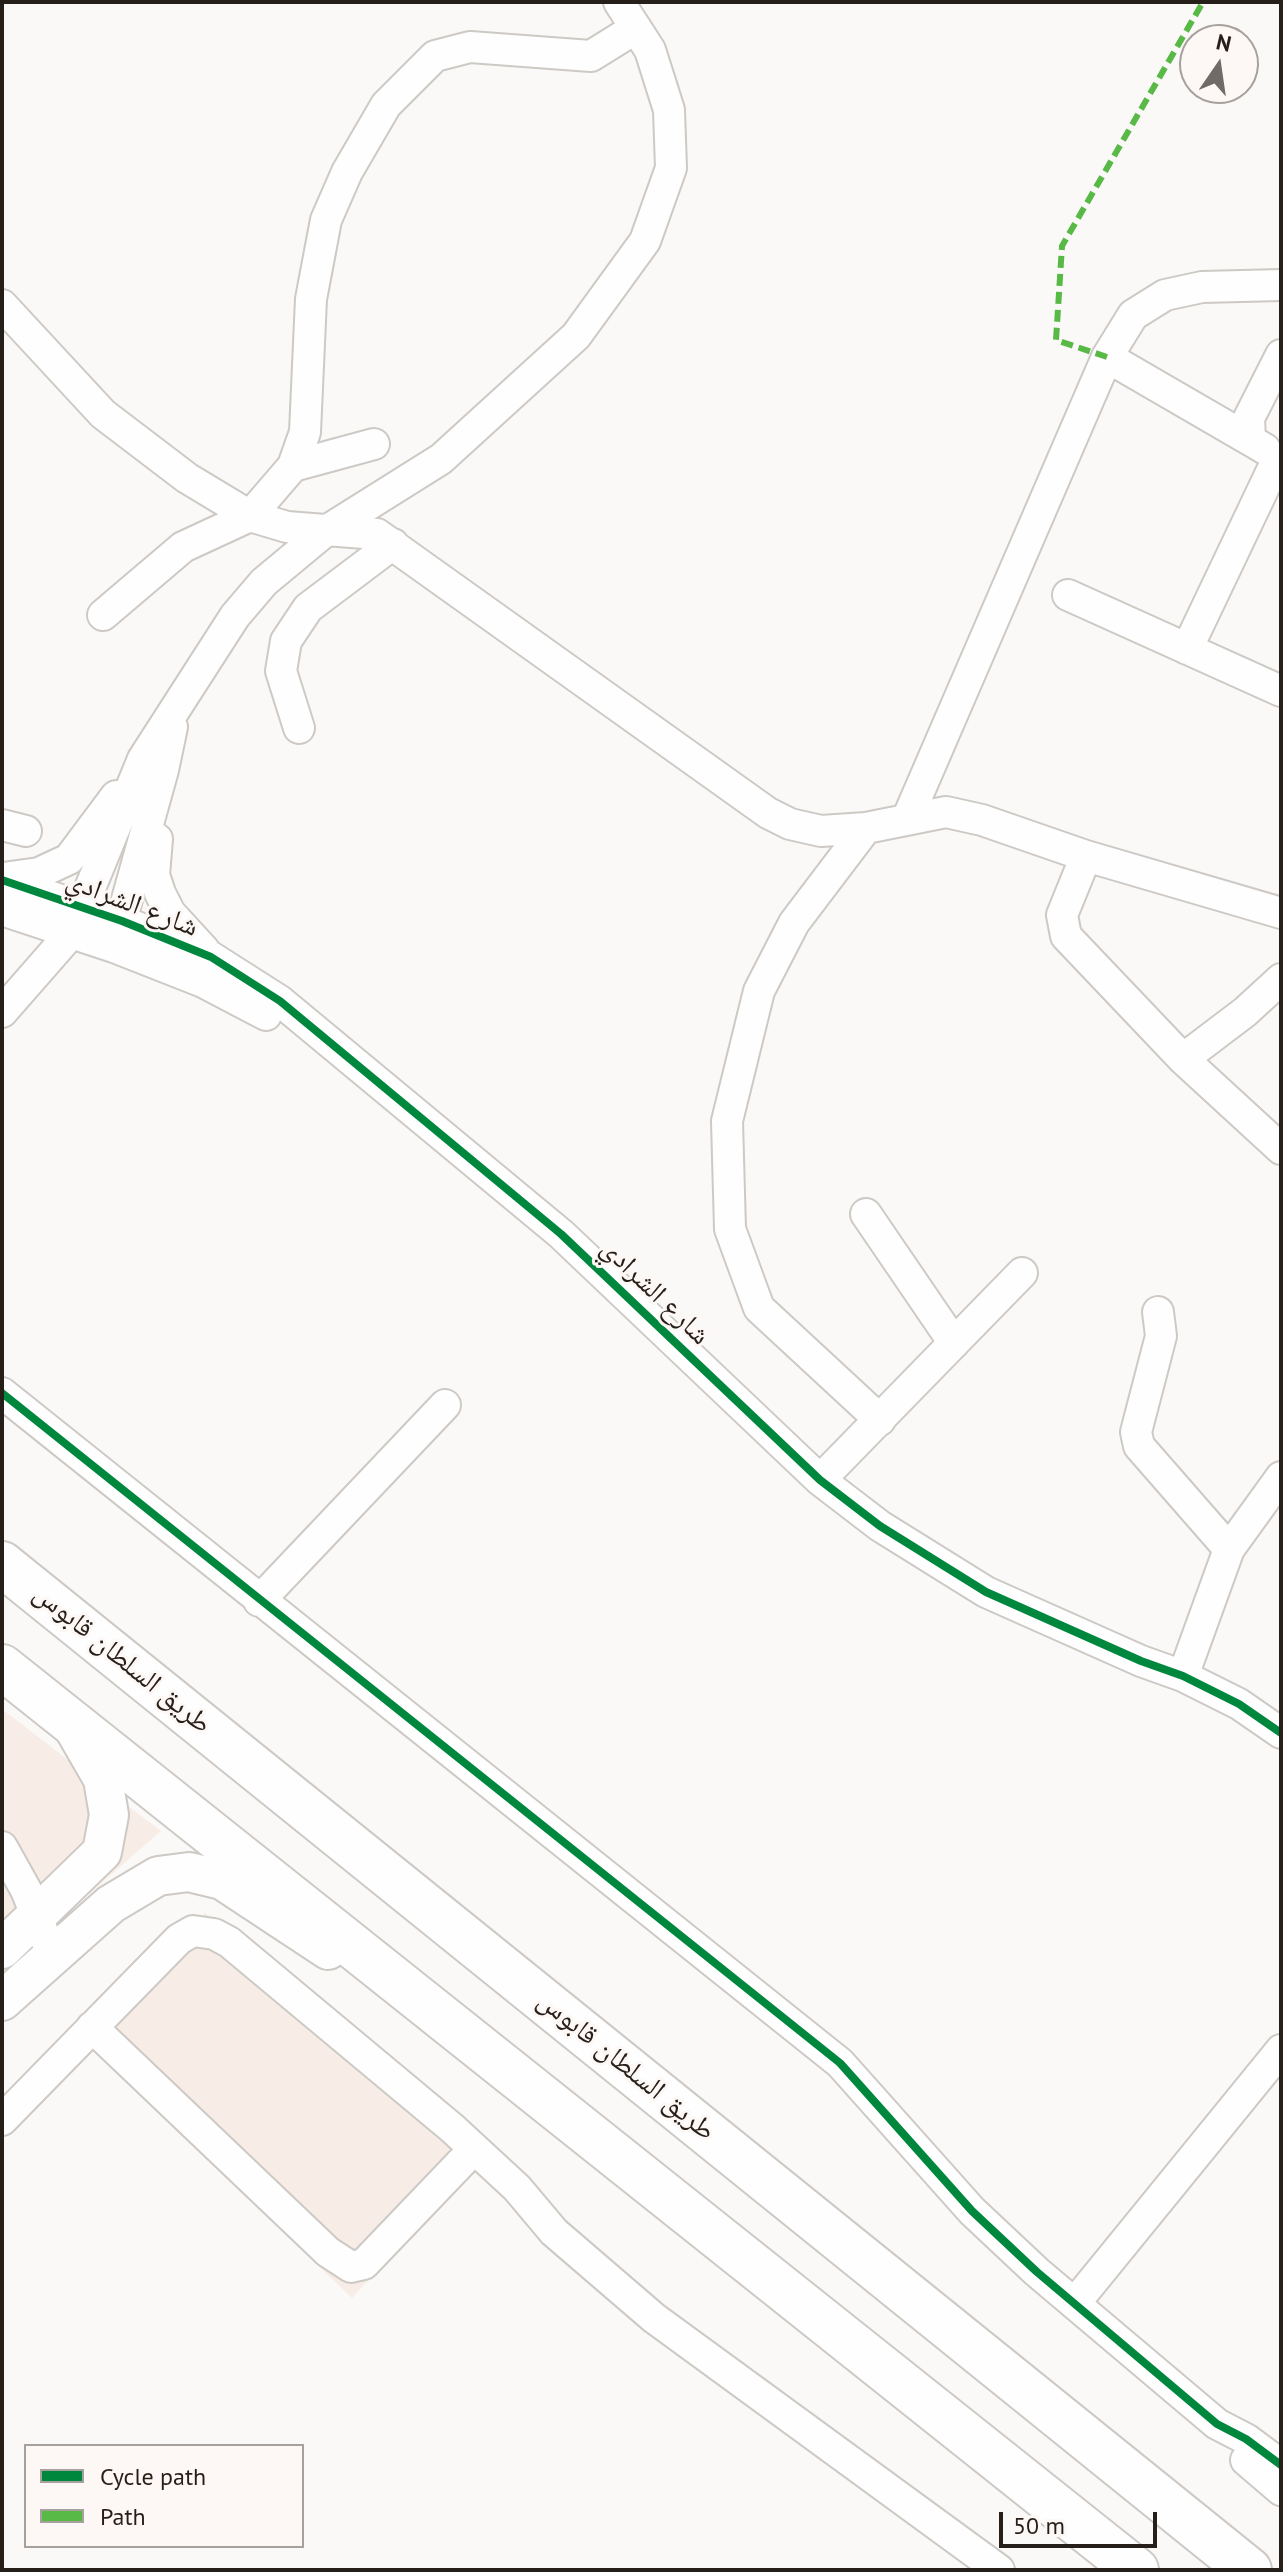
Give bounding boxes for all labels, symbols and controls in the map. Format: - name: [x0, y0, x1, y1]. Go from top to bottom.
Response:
- north arrow: [1179, 24, 1259, 104]
- text: N: [1214, 27, 1234, 58]
- street label: شارع الشرادي: [61, 863, 203, 945]
- street label: شارع الشرادي: [593, 1232, 717, 1352]
- street label: طريق السلطان قابوس: [26, 1577, 218, 1741]
- street label: طريق السلطان قابوس: [530, 1984, 722, 2148]
- legend: [24, 2444, 304, 2548]
- text: Cycle path: [100, 2461, 206, 2492]
- scale bar: [1003, 2496, 1161, 2546]
- text: Path: [100, 2501, 146, 2532]
- text: 50 m: [1013, 2510, 1065, 2541]

